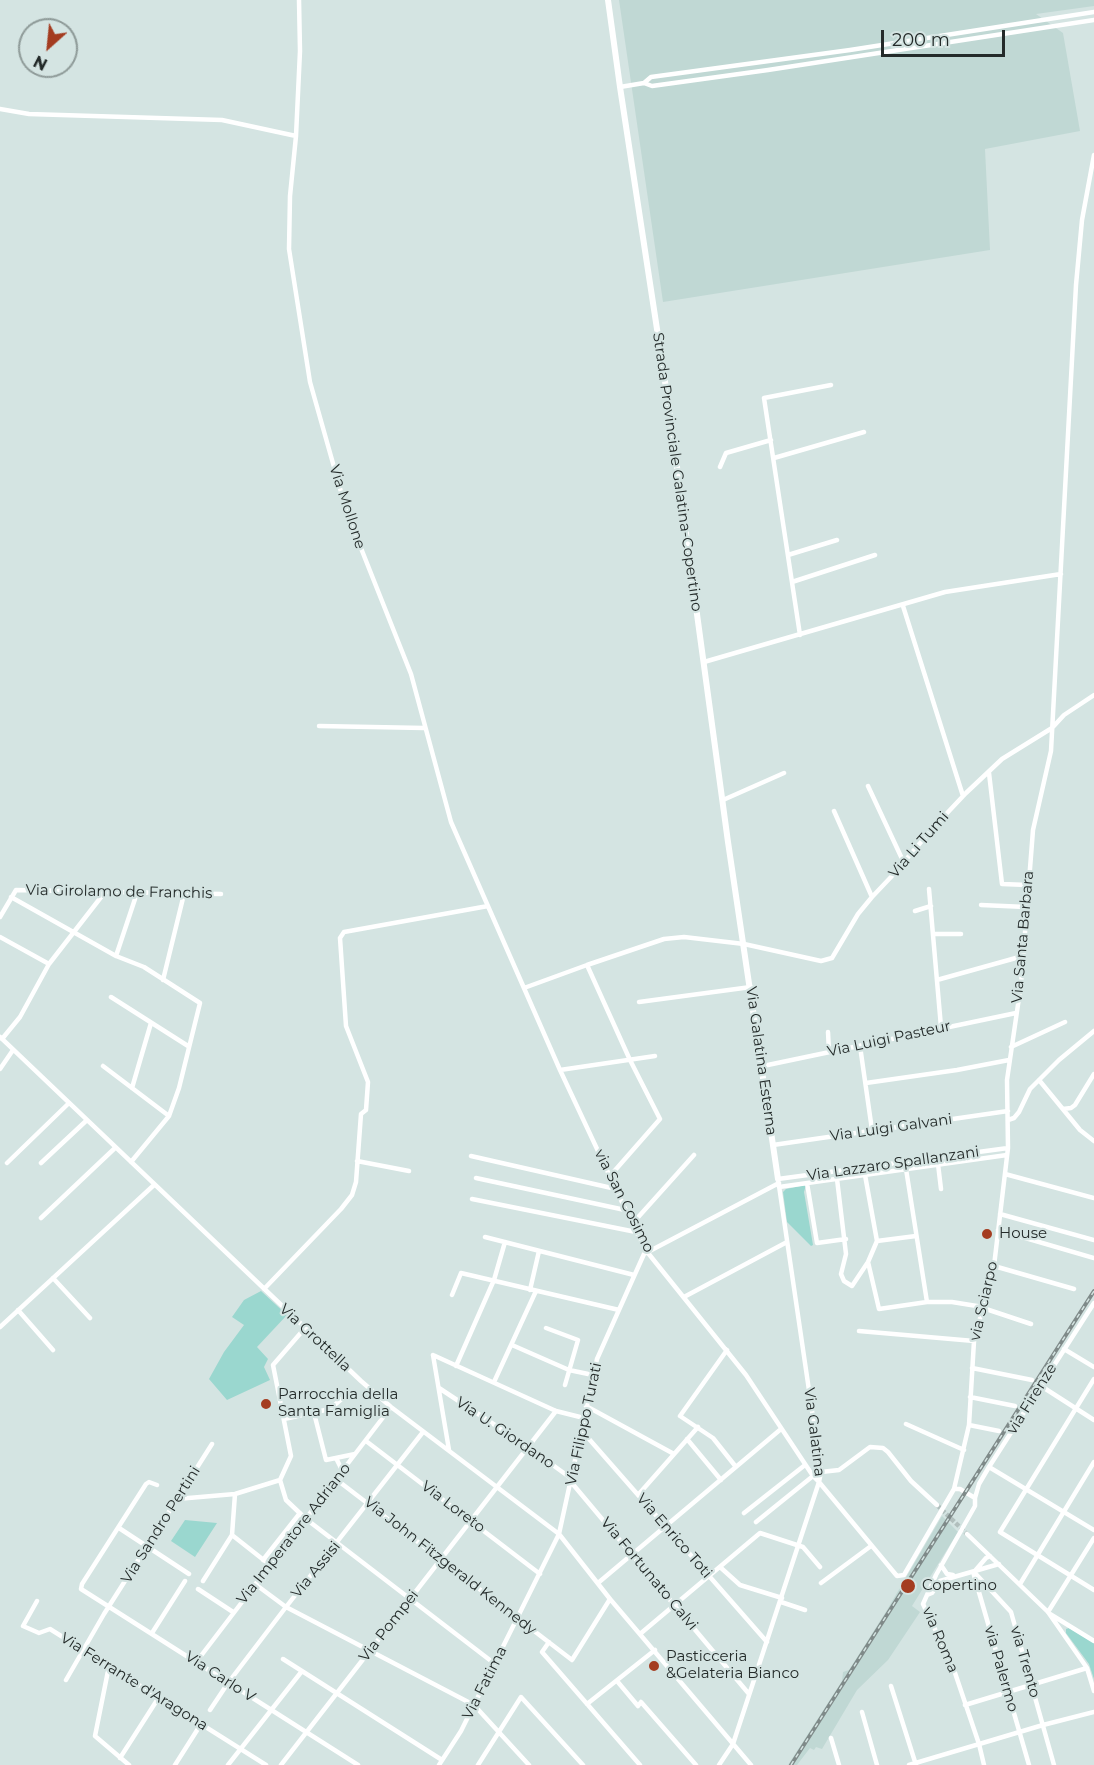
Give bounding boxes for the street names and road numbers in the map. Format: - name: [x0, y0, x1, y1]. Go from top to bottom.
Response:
- street label: Strada Provinciale Galatina-Copertino: [648, 331, 706, 613]
- street label: Via Mollone: [325, 463, 369, 551]
- street label: Via Li Tumi: [885, 808, 953, 882]
- street label: Via Santa Barbara: [1008, 870, 1038, 1004]
- street label: Via Girolamo de Franchis: [25, 881, 213, 903]
- street label: Via Galatina Esterna: [742, 985, 780, 1137]
- street label: Via Luigi Pasteur: [826, 1017, 952, 1061]
- street label: Via Luigi Galvani: [829, 1110, 953, 1146]
- street label: Via Lazzaro Spallanzani: [806, 1143, 980, 1185]
- street label: via San Cosimo: [590, 1146, 658, 1256]
- street label: via Sciarpo: [966, 1260, 1002, 1342]
- street label: Via Grottella: [275, 1300, 355, 1376]
- street label: via Firenze: [1003, 1360, 1061, 1438]
- street label: Via Filippo Turati: [562, 1361, 606, 1487]
- street label: Via Galatina: [800, 1387, 828, 1477]
- street label: Via U. Giordano: [452, 1393, 558, 1473]
- street label: Via Imperatore Adriano: [233, 1460, 355, 1608]
- street label: Via Sandro Pertini: [118, 1463, 204, 1587]
- street label: Via Loreto: [418, 1477, 488, 1537]
- street label: Via Enrico Toti: [632, 1490, 716, 1582]
- street label: Via John Fitzgerald Kennedy: [360, 1493, 540, 1639]
- street label: Via Fortunato Calvi: [597, 1514, 701, 1634]
- street label: Via Assisi: [288, 1538, 344, 1602]
- street label: Via Pompei: [355, 1587, 423, 1665]
- street label: via Roma: [918, 1604, 962, 1676]
- street label: via Palermo: [980, 1624, 1022, 1714]
- street label: via Trento: [1006, 1624, 1044, 1700]
- street label: Via Ferrante d'Aragona: [57, 1629, 211, 1735]
- street label: Via Fatima: [459, 1643, 511, 1723]
- street label: Via Carlo V: [181, 1648, 259, 1706]

